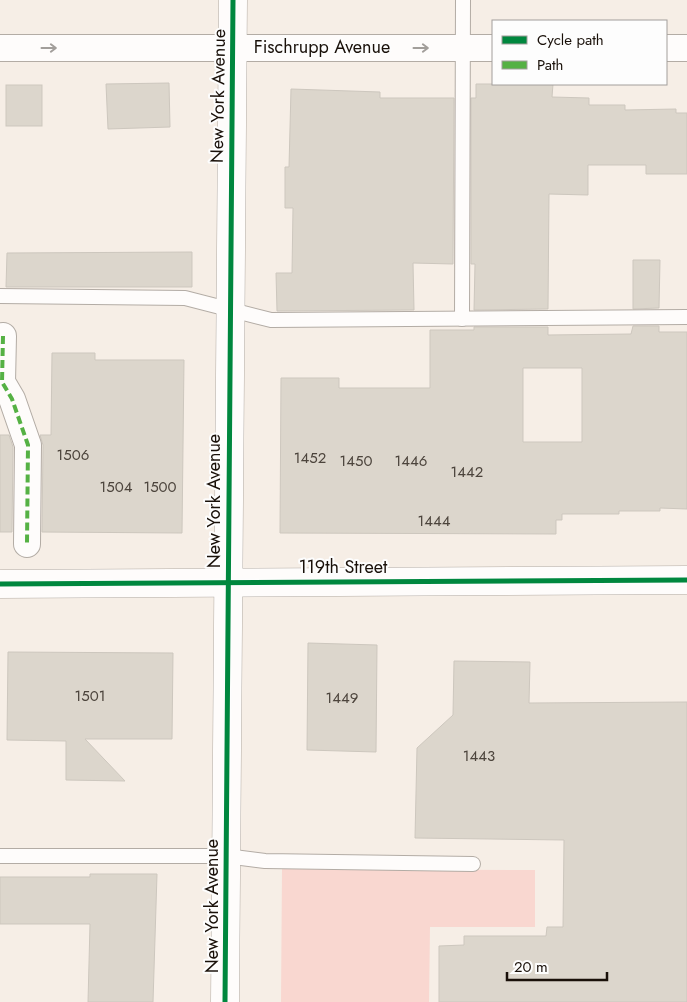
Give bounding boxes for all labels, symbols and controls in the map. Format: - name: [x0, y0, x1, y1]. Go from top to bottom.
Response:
- legend: [492, 20, 667, 85]
- street label: New York Avenue: [204, 29, 232, 163]
- text: Cycle path: [537, 29, 604, 51]
- street label: Fischrupp Avenue: [254, 34, 390, 60]
- one-way arrow: [40, 43, 56, 53]
- one-way arrow: [412, 43, 429, 53]
- text: Path: [537, 54, 563, 76]
- street label: New York Avenue: [201, 434, 227, 568]
- house number: 1506: [57, 444, 89, 466]
- house number: 1452: [294, 447, 326, 469]
- house number: 1450: [340, 450, 372, 472]
- house number: 1446: [395, 450, 427, 472]
- house number: 1442: [451, 461, 483, 483]
- house number: 1504: [100, 476, 133, 498]
- house number: 1500: [143, 476, 177, 498]
- house number: 1444: [418, 510, 451, 532]
- street label: 119th Street: [299, 554, 388, 580]
- house number: 1501: [75, 685, 105, 707]
- house number: 1449: [326, 687, 358, 709]
- house number: 1443: [463, 745, 495, 767]
- street label: New York Avenue: [199, 839, 225, 973]
- scale bar: [507, 950, 607, 982]
- text: 20 m: [514, 956, 548, 978]

